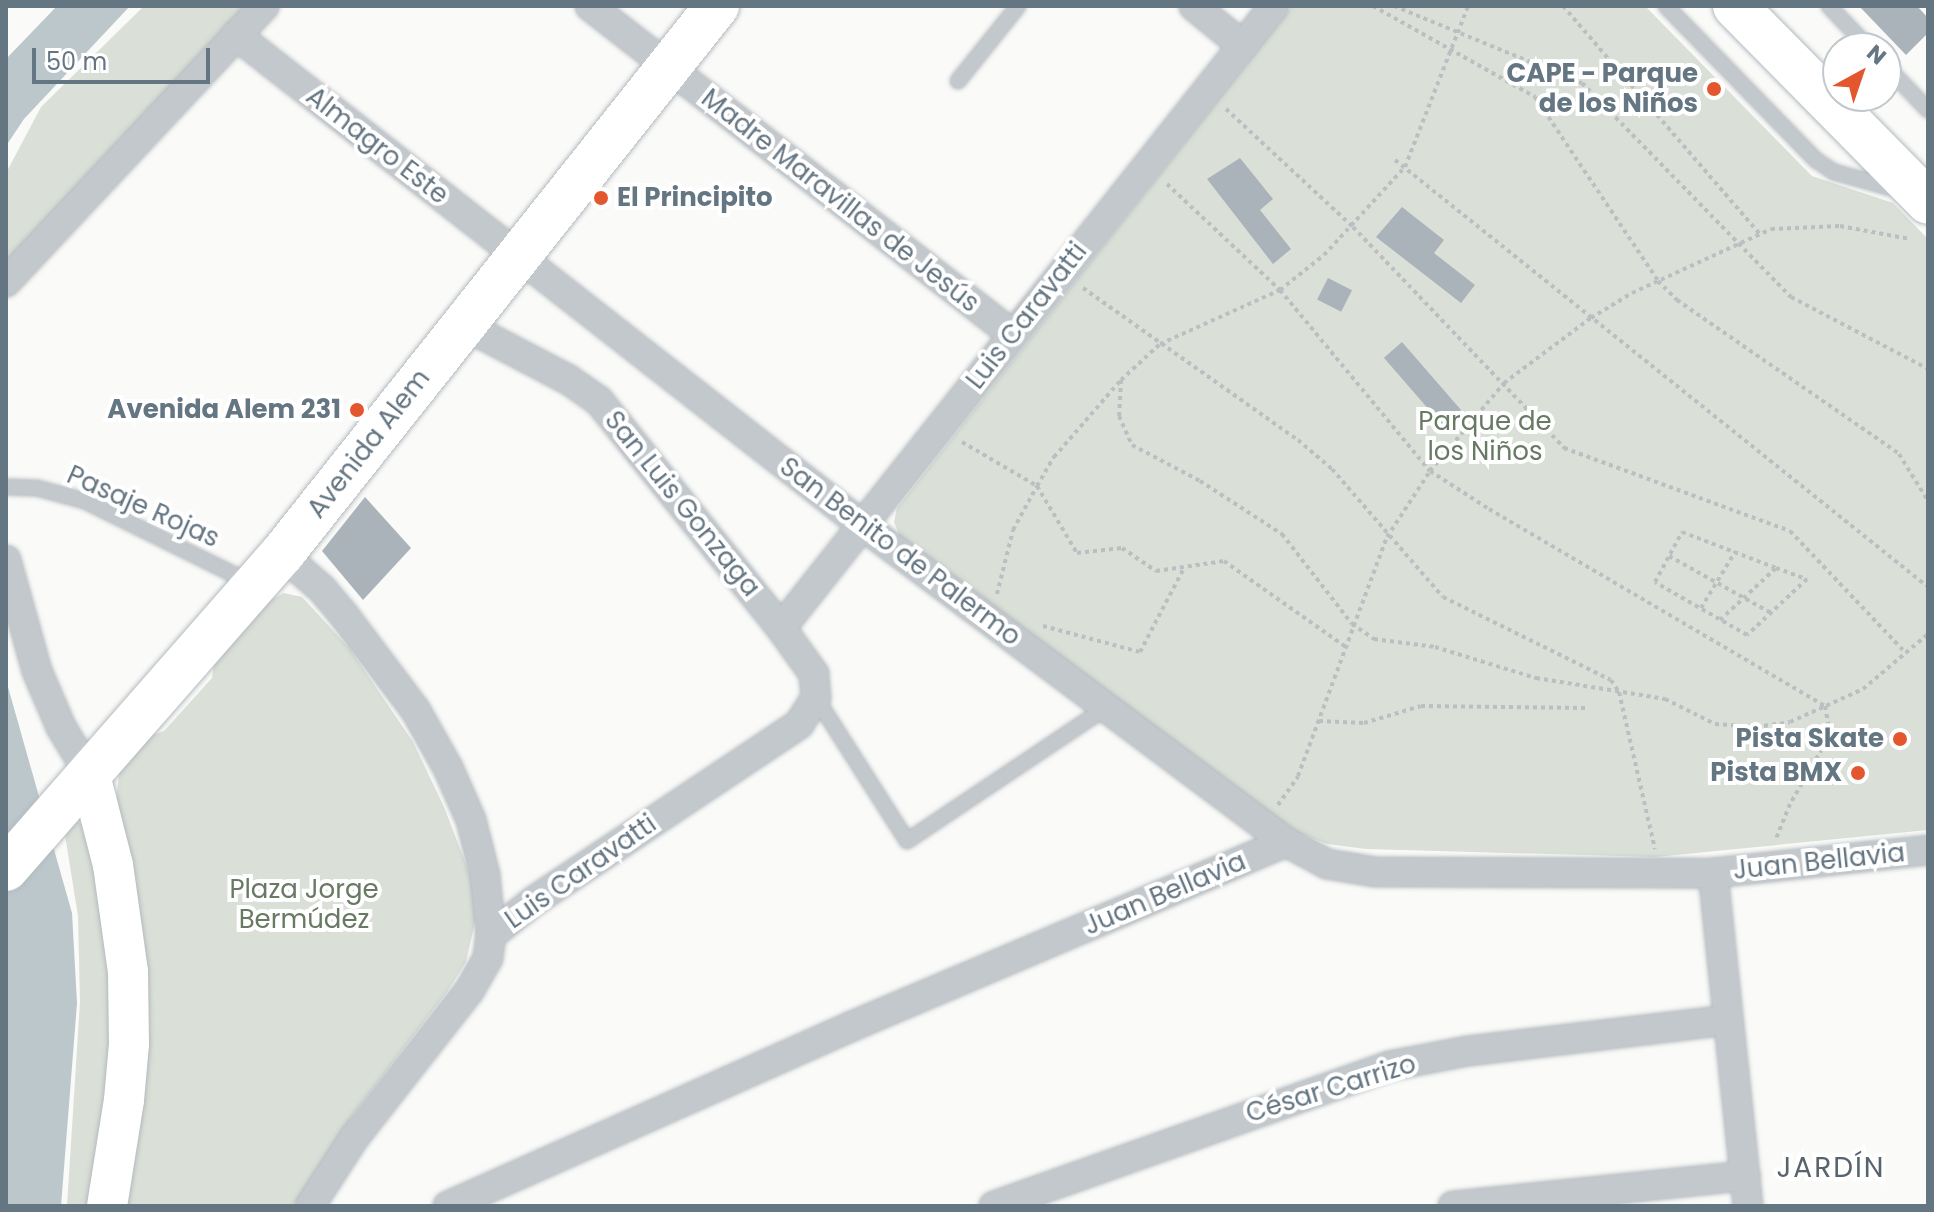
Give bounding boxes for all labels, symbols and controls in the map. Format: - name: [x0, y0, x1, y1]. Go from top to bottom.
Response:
- scale bar: [36, 32, 214, 82]
- north arrow: [1822, 32, 1902, 112]
- text: N: [1860, 38, 1893, 72]
- text: 50 m: [46, 45, 107, 78]
- place label: CAPE - Parque de los Niños: [1506, 58, 1698, 120]
- marker: CAPE - Parque de los Niños: [1705, 80, 1723, 98]
- street label: Almagro Este: [300, 81, 454, 211]
- street label: Madre Maravillas de Jesús: [695, 83, 985, 319]
- place label: El Principito: [617, 182, 773, 214]
- marker: El Principito: [592, 189, 610, 207]
- street label: Luis Caravatti: [960, 237, 1094, 395]
- street label: Avenida Alem: [301, 363, 437, 525]
- place label: Avenida Alem 231: [107, 394, 341, 426]
- marker: Avenida Alem 231: [348, 401, 366, 419]
- street label: San Luis Gonzaga: [598, 405, 766, 603]
- park label: Parque de los Niños: [1418, 406, 1552, 468]
- street label: San Benito de Palermo: [773, 451, 1027, 653]
- street label: Pasaje Rojas: [62, 460, 224, 554]
- place label: Pista Skate: [1736, 723, 1884, 755]
- marker: Pista Skate: [1891, 730, 1909, 748]
- place label: Pista BMX: [1710, 757, 1842, 789]
- marker: Pista BMX: [1849, 764, 1867, 782]
- street label: Luis Caravatti: [499, 808, 663, 936]
- street label: Juan Bellavia: [1732, 837, 1906, 887]
- street label: Juan Bellavia: [1079, 846, 1251, 942]
- park label: Plaza Jorge Bermúdez: [229, 874, 379, 936]
- street label: César Carrizo: [1242, 1048, 1420, 1130]
- district label: JARDÍN: [1776, 1151, 1886, 1185]

